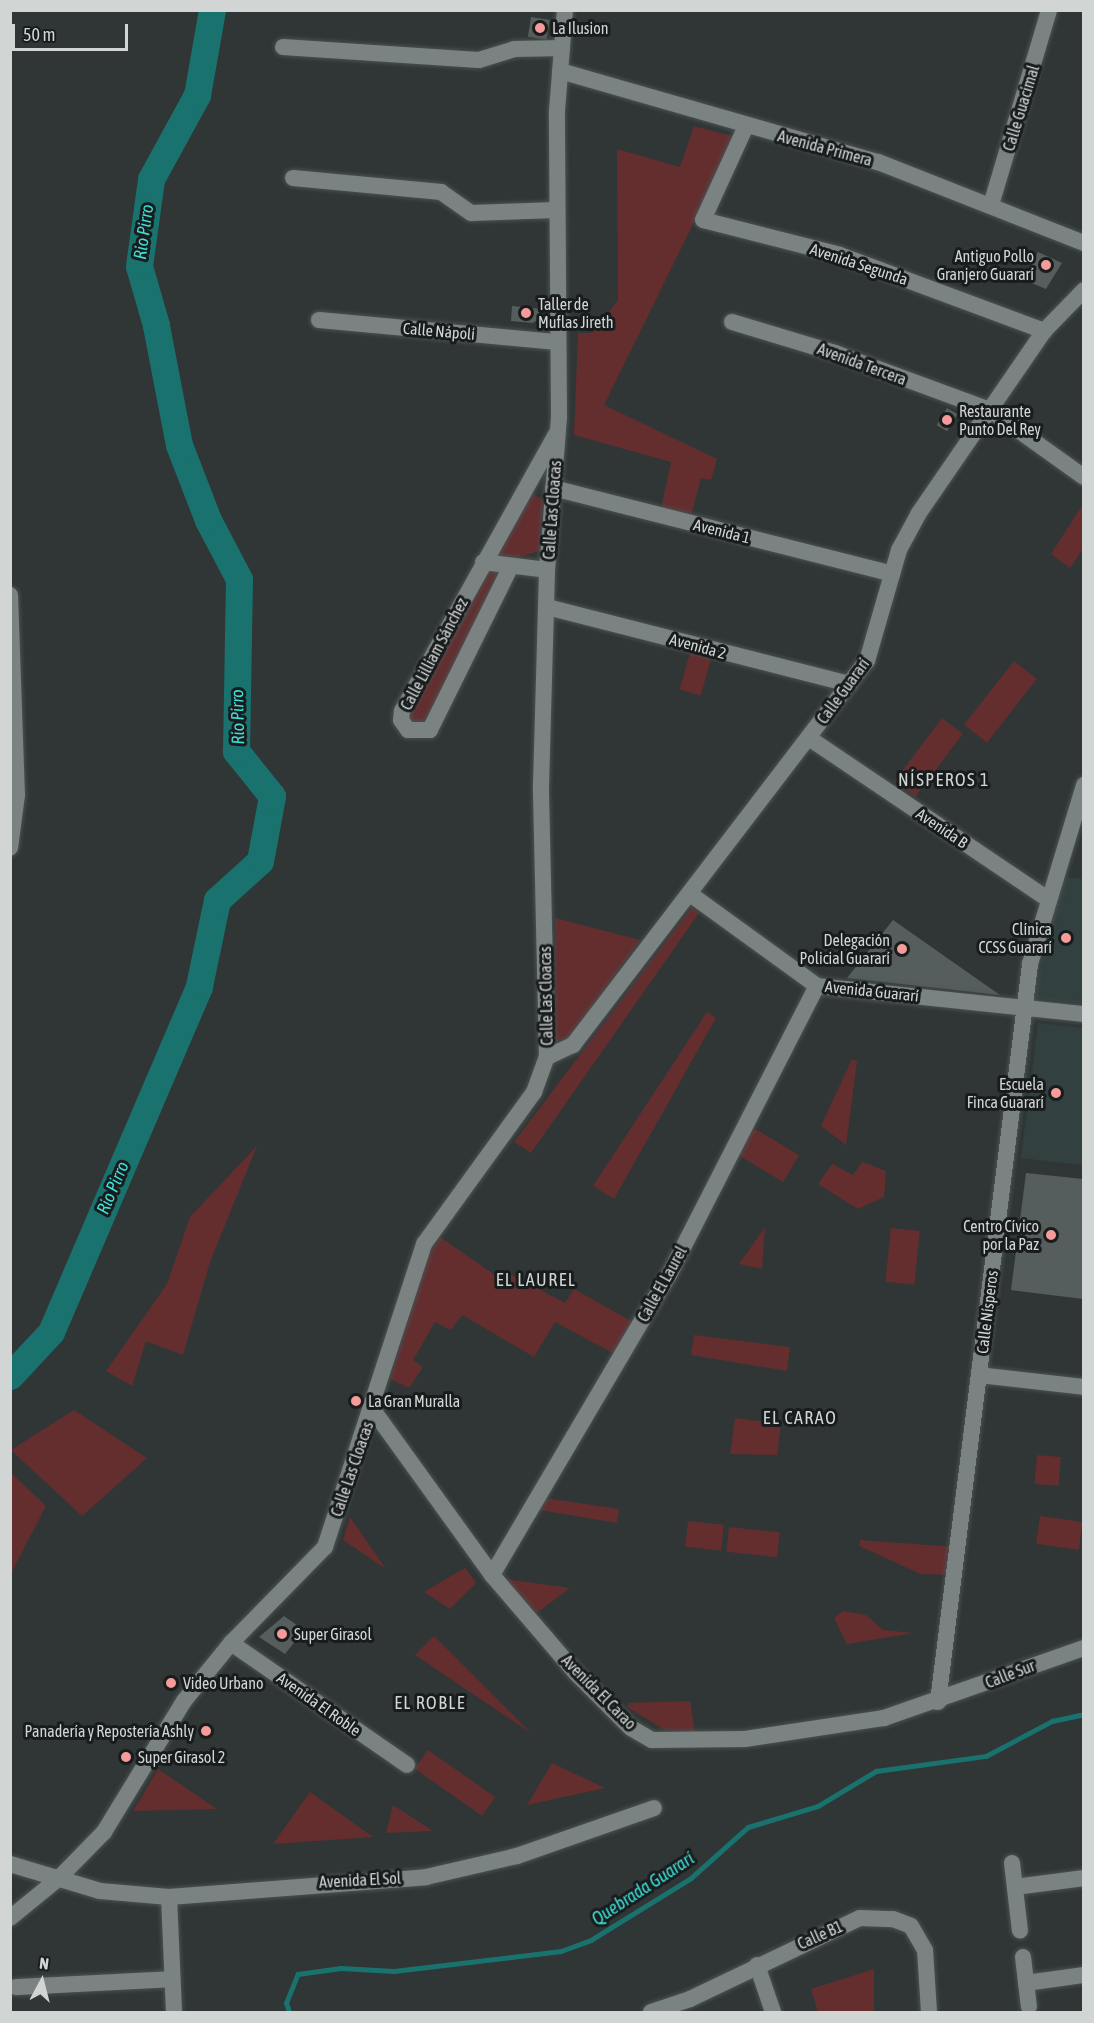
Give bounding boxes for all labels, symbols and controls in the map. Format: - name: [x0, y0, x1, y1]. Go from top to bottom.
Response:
- scale bar: [15, 12, 130, 50]
- place label: La Ilusion: [552, 18, 608, 38]
- marker: La Ilusion: [533, 21, 547, 35]
- text: 50 m: [23, 24, 55, 45]
- street label: Calle Guacimal: [999, 63, 1043, 153]
- street label: Avenida Primera: [776, 126, 874, 170]
- water label: Rio Pirro: [129, 203, 159, 261]
- street label: Avenida Segunda: [808, 239, 910, 289]
- place label: Antiguo Pollo Granjero Guararí: [937, 246, 1034, 284]
- marker: Antiguo Pollo Granjero Guararí: [1039, 258, 1053, 272]
- place label: Taller de Muflas Jireth: [538, 294, 614, 332]
- marker: Taller de Muflas Jireth: [519, 306, 533, 320]
- street label: Calle Nápoli: [402, 318, 476, 344]
- street label: Avenida Tercera: [815, 339, 909, 389]
- place label: Restaurante Punto Del Rey: [959, 401, 1041, 439]
- marker: Restaurante Punto Del Rey: [940, 413, 954, 427]
- street label: Calle Las Cloacas: [539, 460, 565, 560]
- street label: Avenida 1: [692, 515, 752, 547]
- street label: Calle Lilliam Sánchez: [396, 595, 472, 713]
- street label: Avenida 2: [668, 629, 728, 663]
- street label: Calle Guararí: [813, 654, 873, 728]
- water label: Rio Pirro: [227, 689, 249, 745]
- district label: NÍSPEROS 1: [898, 769, 990, 791]
- street label: Avenida B: [913, 804, 971, 852]
- place label: Clínica CCSS Guararí: [978, 919, 1052, 957]
- marker: Clínica CCSS Guararí: [1057, 929, 1075, 947]
- place label: Delegación Policial Guararí: [800, 930, 890, 968]
- marker: Delegación Policial Guararí: [895, 942, 909, 956]
- street label: Calle Las Cloacas: [536, 946, 556, 1046]
- street label: Avenida Guararí: [824, 977, 920, 1005]
- place label: Escuela Finca Guararí: [967, 1074, 1044, 1112]
- marker: Escuela Finca Guararí: [1049, 1086, 1063, 1100]
- water label: Rio Pirro: [92, 1158, 134, 1218]
- place label: Centro Cívico por la Paz: [963, 1216, 1039, 1254]
- marker: Centro Cívico por la Paz: [1044, 1228, 1058, 1242]
- street label: Calle El Laurel: [633, 1243, 691, 1325]
- district label: EL LAUREL: [496, 1269, 576, 1291]
- street label: Calle Nísperos: [972, 1269, 1002, 1355]
- place label: La Gran Muralla: [368, 1391, 460, 1411]
- marker: La Gran Muralla: [349, 1394, 363, 1408]
- district label: EL CARAO: [763, 1407, 837, 1429]
- street label: Calle Las Cloacas: [327, 1419, 377, 1519]
- place label: Super Girasol: [294, 1624, 372, 1644]
- marker: Super Girasol: [275, 1627, 289, 1641]
- street label: Avenida El Carao: [558, 1651, 640, 1733]
- street label: Calle Sur: [982, 1656, 1038, 1692]
- street label: Avenida El Roble: [273, 1668, 365, 1740]
- place label: Video Urbano: [183, 1673, 263, 1693]
- marker: Video Urbano: [164, 1676, 178, 1690]
- district label: EL ROBLE: [394, 1692, 466, 1714]
- place label: Panadería y Repostería Ashly: [24, 1721, 194, 1741]
- marker: Panadería y Repostería Ashly: [199, 1724, 213, 1738]
- place label: Super Girasol 2: [138, 1747, 225, 1767]
- marker: Super Girasol 2: [119, 1750, 133, 1764]
- water label: Quebrada Guararí: [588, 1848, 698, 1930]
- street label: Avenida El Sol: [319, 1868, 401, 1892]
- street label: Calle B1: [794, 1917, 846, 1953]
- north arrow: [12, 1951, 72, 2011]
- text: N: [38, 1954, 50, 1973]

